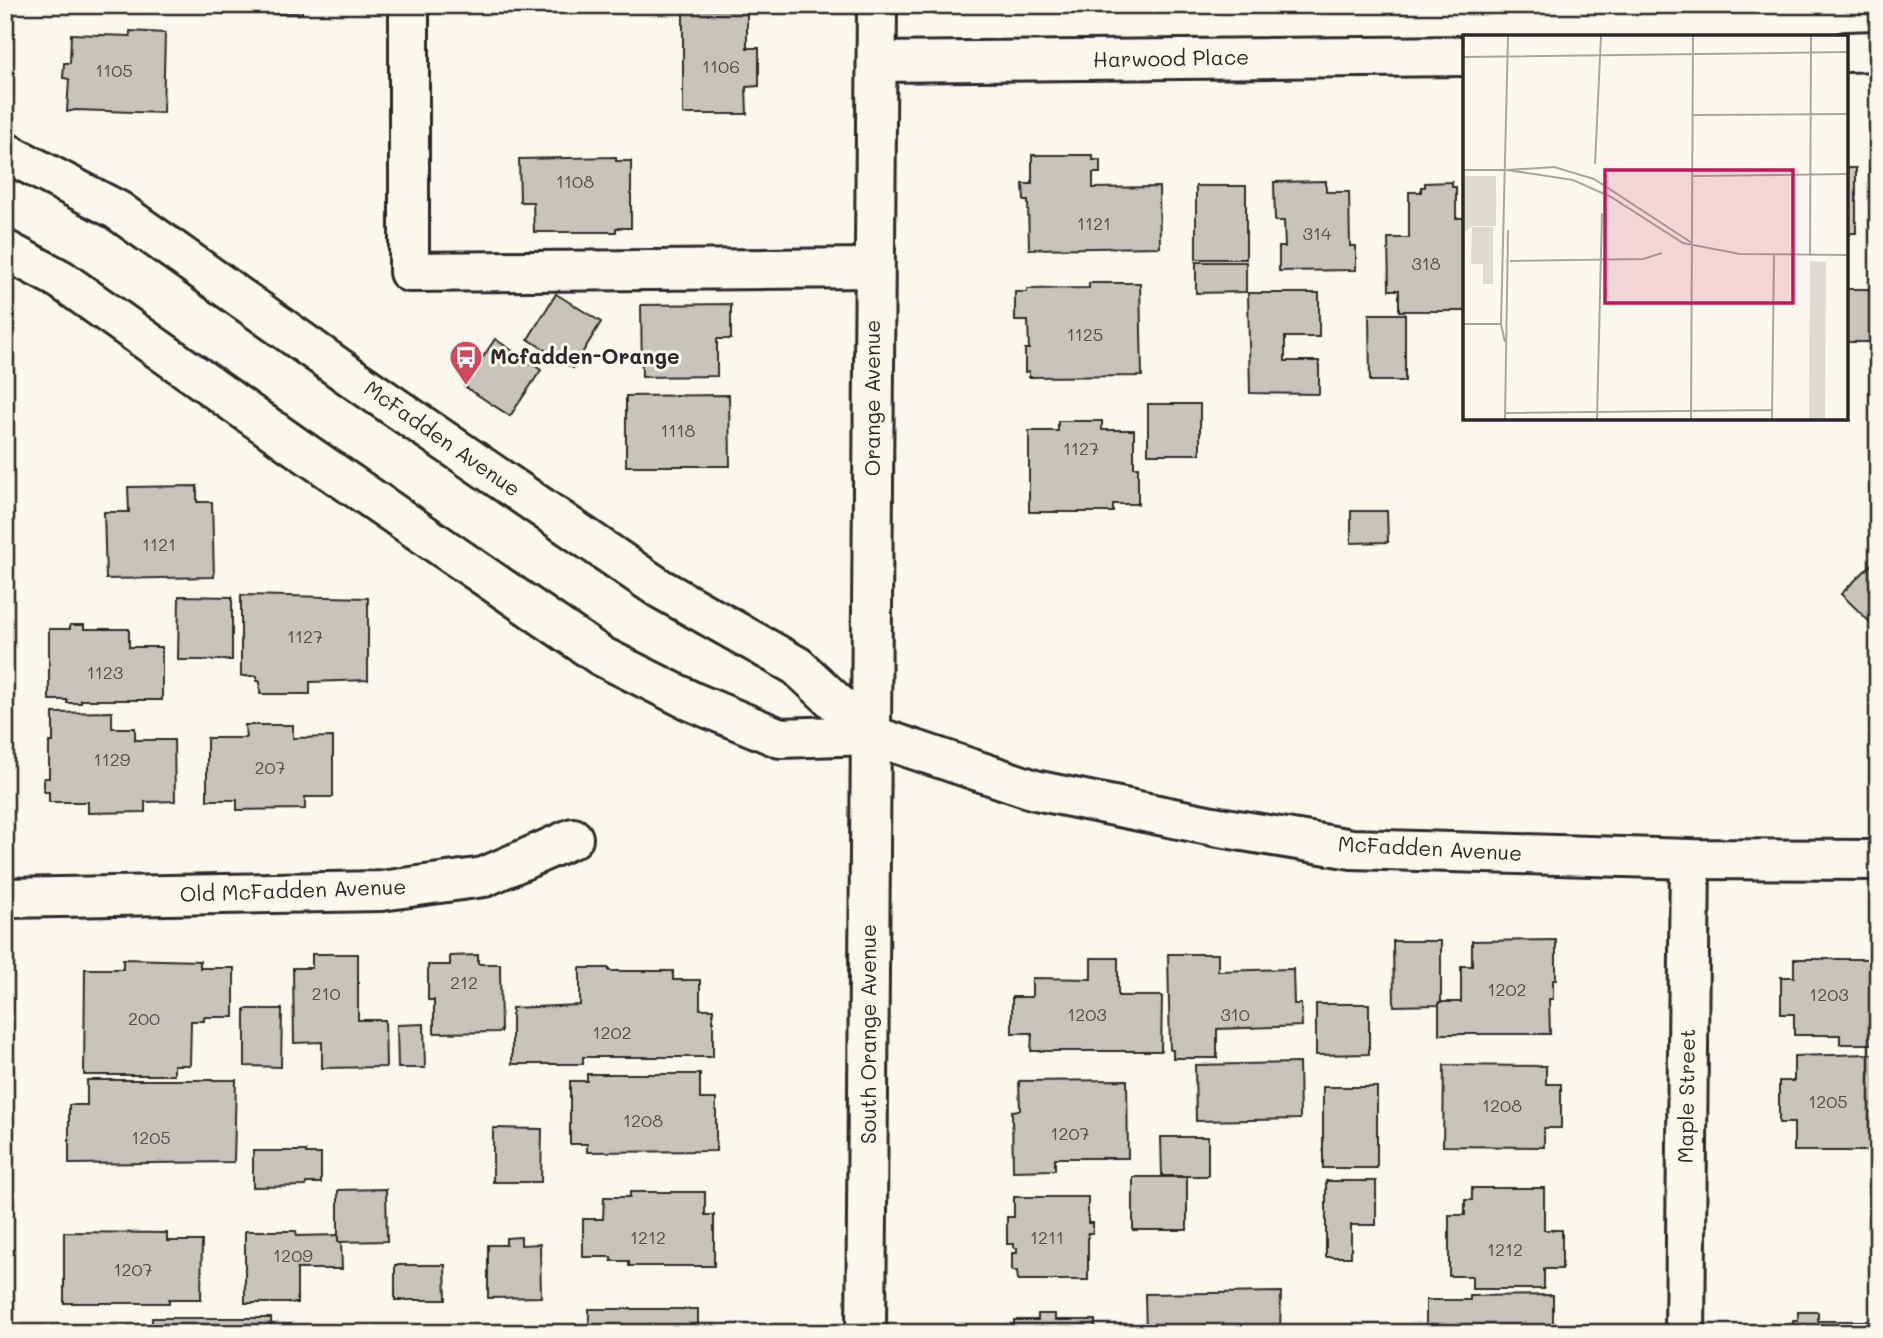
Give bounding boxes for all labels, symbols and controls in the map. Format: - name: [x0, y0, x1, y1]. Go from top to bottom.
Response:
- inset map: [1463, 35, 1848, 420]
- street label: Harwood Place: [1093, 43, 1249, 72]
- house number: 1106: [702, 54, 740, 78]
- house number: 1105: [95, 58, 133, 82]
- house number: 1108: [556, 169, 594, 193]
- house number: 1121: [1077, 211, 1111, 235]
- house number: 314: [1302, 221, 1332, 245]
- house number: 318: [1411, 251, 1441, 275]
- street label: Orange Avenue: [858, 320, 885, 476]
- house number: 1125: [1067, 322, 1103, 346]
- bus stop icon: Mcfadden-Orange: [447, 338, 485, 387]
- place label: Mcfadden-Orange: [490, 342, 679, 369]
- street label: McFadden Avenue: [360, 374, 526, 502]
- house number: 1118: [660, 418, 696, 442]
- house number: 1127: [1063, 436, 1099, 460]
- house number: 1121: [142, 532, 176, 556]
- house number: 1127: [287, 624, 323, 648]
- house number: 1123: [87, 660, 123, 684]
- house number: 1129: [94, 747, 131, 771]
- house number: 207: [254, 755, 286, 779]
- street label: McFadden Avenue: [1337, 829, 1523, 866]
- street label: Old McFadden Avenue: [179, 872, 407, 907]
- street label: South Orange Avenue: [854, 924, 881, 1144]
- house number: 212: [450, 970, 478, 994]
- house number: 1202: [1487, 977, 1527, 1001]
- house number: 210: [311, 981, 341, 1005]
- house number: 1203: [1809, 982, 1849, 1006]
- house number: 1203: [1067, 1002, 1107, 1026]
- house number: 310: [1220, 1002, 1250, 1026]
- house number: 200: [128, 1006, 160, 1030]
- house number: 1202: [592, 1020, 632, 1044]
- street label: Maple Street: [1671, 1028, 1700, 1164]
- house number: 1205: [1808, 1089, 1848, 1113]
- house number: 1208: [1482, 1093, 1522, 1117]
- house number: 1208: [623, 1108, 663, 1132]
- house number: 1207: [1050, 1121, 1090, 1145]
- house number: 1205: [131, 1125, 171, 1149]
- house number: 1212: [630, 1225, 666, 1249]
- house number: 1211: [1030, 1225, 1064, 1249]
- house number: 1212: [1487, 1237, 1523, 1261]
- house number: 1209: [273, 1243, 313, 1267]
- house number: 1207: [113, 1257, 153, 1281]

